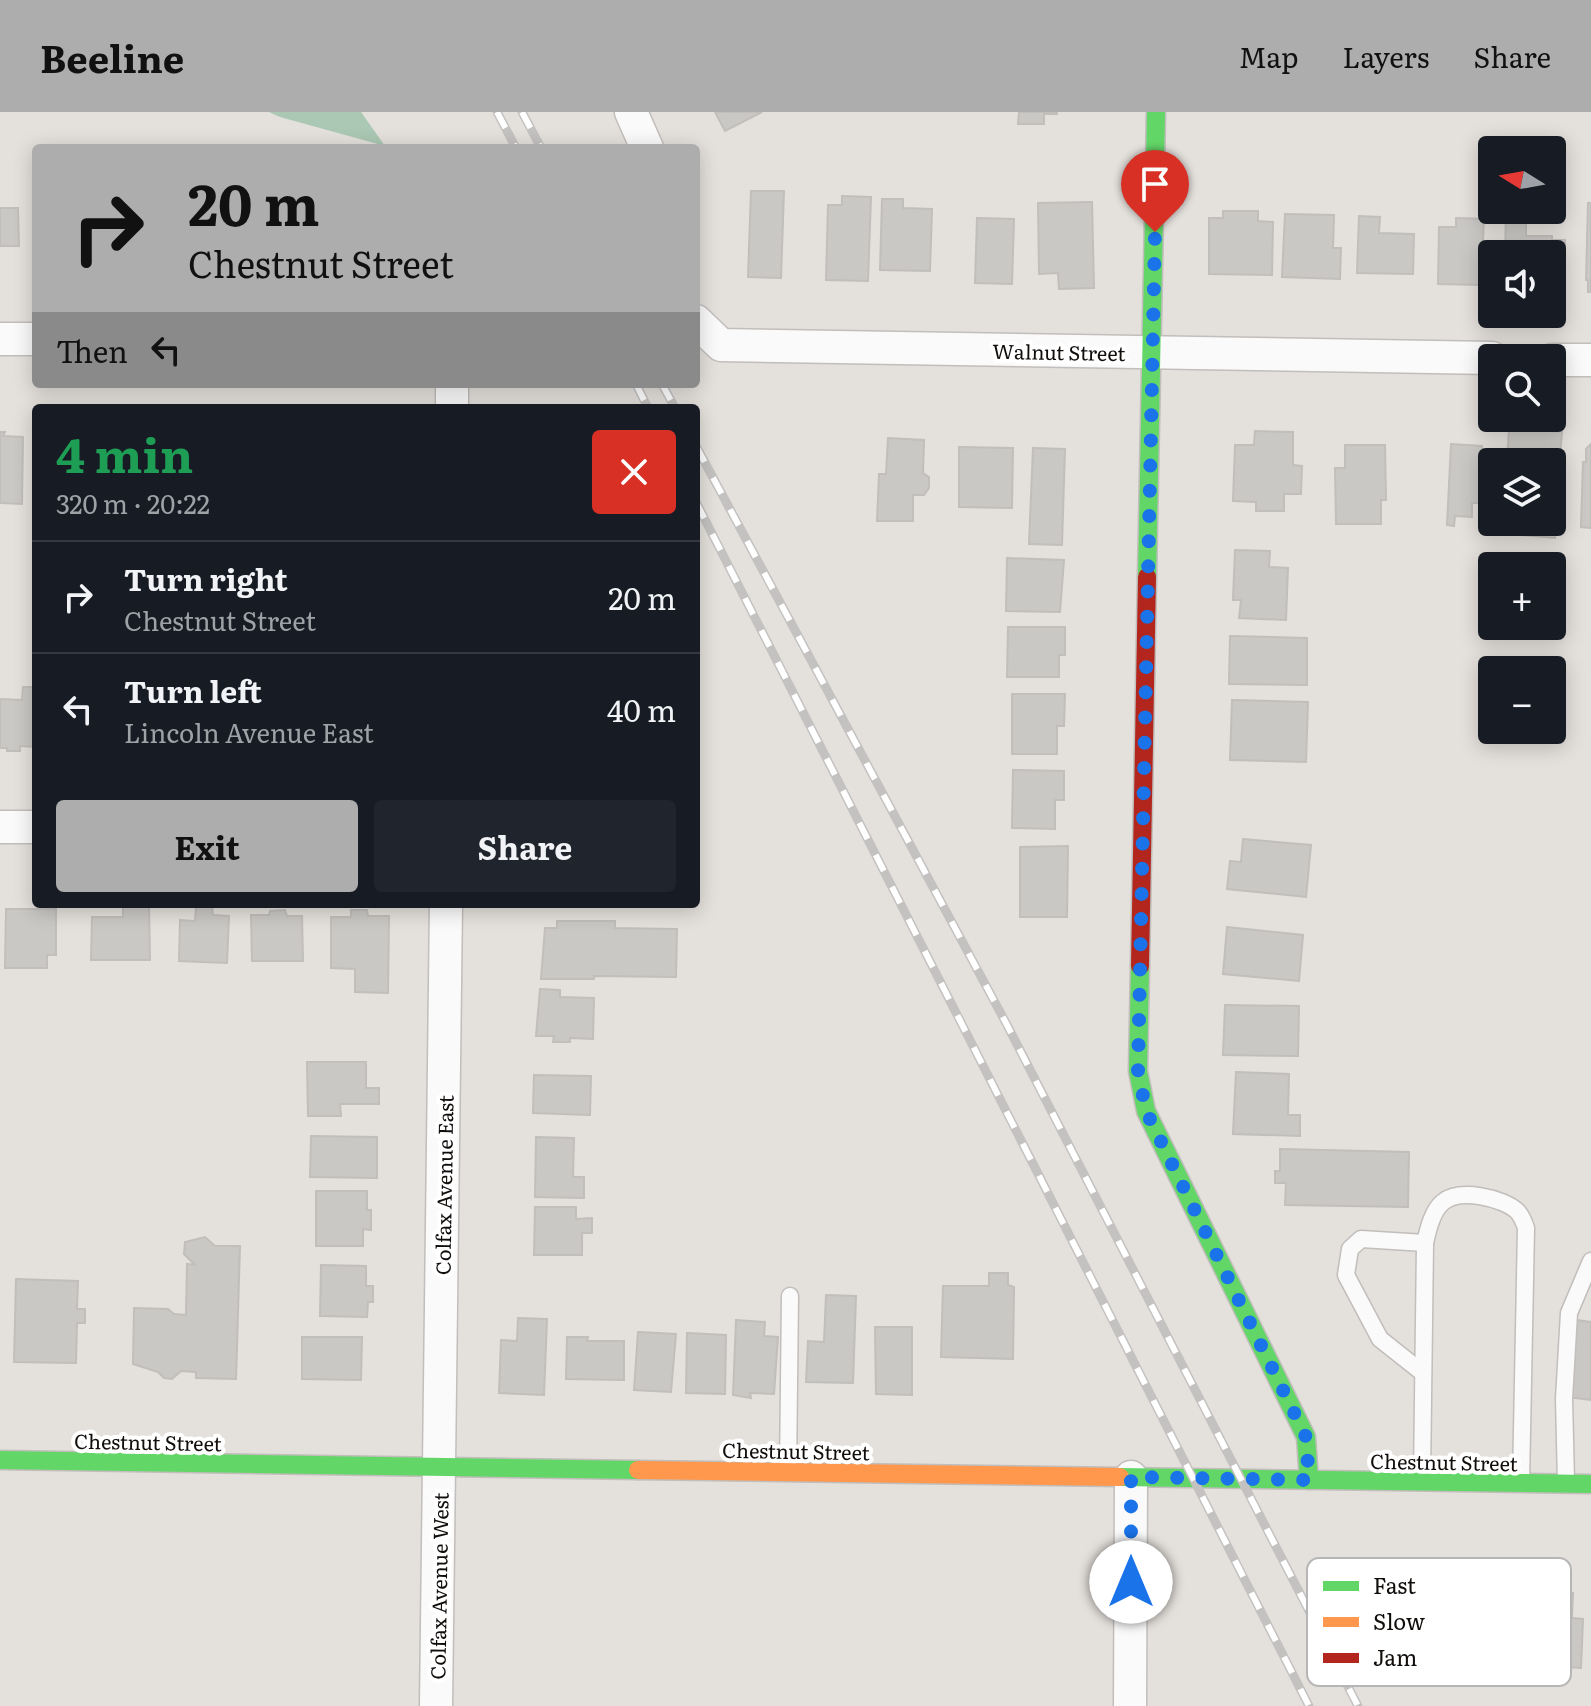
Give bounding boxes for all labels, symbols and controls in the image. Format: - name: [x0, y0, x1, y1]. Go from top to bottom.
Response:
- text: Beeline: [40, 28, 184, 85]
- text: Map: [1239, 35, 1298, 77]
- text: Layers: [1342, 35, 1429, 77]
- text: Share: [1473, 35, 1551, 77]
- north arrow: [1478, 136, 1566, 224]
- map controls: [1478, 136, 1566, 744]
- pin: [1121, 150, 1189, 232]
- text: 20 m: [188, 160, 320, 243]
- icon: arrive: [1133, 162, 1177, 206]
- icon: right: [56, 176, 160, 280]
- text: Chestnut Street: [188, 236, 454, 289]
- button: sound: [1478, 240, 1566, 328]
- text: Then: [56, 328, 128, 372]
- icon: left: [144, 328, 188, 372]
- street label: Walnut Street: [992, 335, 1126, 367]
- button: search: [1478, 344, 1566, 432]
- text: 4 min: [56, 417, 193, 488]
- button: close: [592, 430, 676, 514]
- button: layers: [1478, 448, 1566, 536]
- text: 320 m · 20:22: [56, 483, 210, 522]
- button: +: [1478, 552, 1566, 640]
- text: Turn right: [124, 556, 288, 600]
- icon: right: [56, 575, 100, 619]
- text: 20 m: [608, 575, 676, 619]
- text: Chestnut Street: [124, 600, 316, 639]
- button: −: [1478, 656, 1566, 744]
- text: Turn left: [124, 668, 262, 712]
- icon: left: [56, 687, 100, 731]
- text: 40 m: [607, 687, 676, 731]
- text: Lincoln Avenue East: [124, 712, 374, 751]
- button: Exit: [56, 800, 358, 892]
- button: Share: [374, 800, 676, 892]
- street label: Colfax Avenue East: [426, 1095, 460, 1275]
- street label: Chestnut Street: [74, 1425, 222, 1457]
- street label: Chestnut Street: [722, 1434, 870, 1466]
- street label: Chestnut Street: [1370, 1445, 1518, 1477]
- street label: Colfax Avenue West: [421, 1492, 455, 1680]
- position arrow: [1089, 1540, 1173, 1624]
- legend: [1307, 1558, 1571, 1686]
- text: Fast: [1373, 1568, 1416, 1601]
- text: Slow: [1373, 1604, 1425, 1637]
- text: Jam: [1373, 1640, 1417, 1673]

